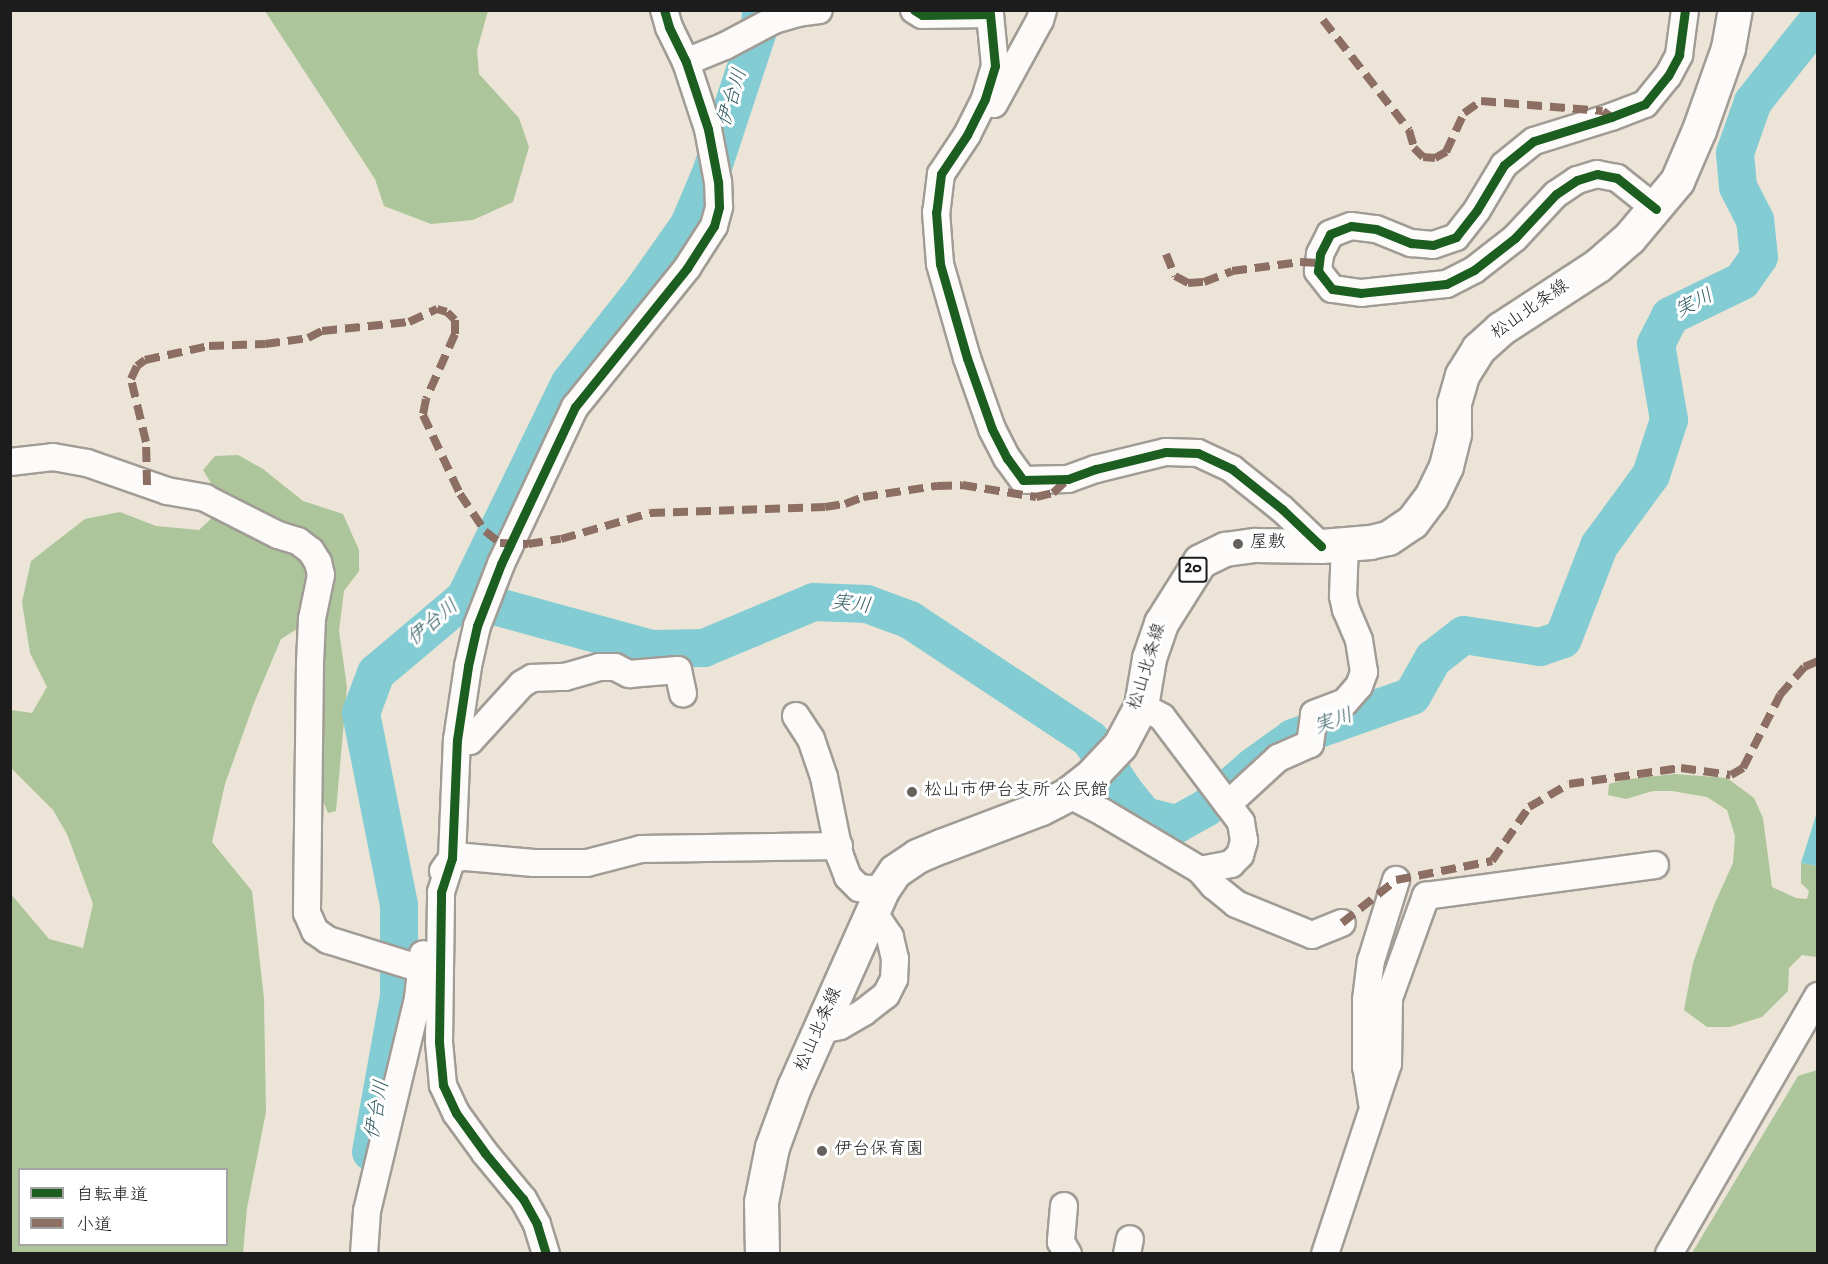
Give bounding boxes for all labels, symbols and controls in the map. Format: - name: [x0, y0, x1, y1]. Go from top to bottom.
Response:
- water label: 伊台川: [714, 66, 754, 130]
- street label: 松山北条線: [1488, 276, 1574, 346]
- water label: 実川: [1672, 285, 1718, 325]
- place label: 屋敷: [1250, 533, 1286, 555]
- marker: 屋敷: [1231, 537, 1245, 551]
- road number: 20: [1178, 557, 1208, 583]
- water label: 実川: [830, 592, 872, 620]
- water label: 伊台川: [403, 596, 465, 652]
- street label: 松山北条線: [1126, 621, 1172, 713]
- water label: 実川: [1311, 705, 1357, 741]
- place label: 松山市伊台支所 公民館: [924, 781, 1108, 803]
- marker: 松山市伊台支所 公民館: [905, 785, 919, 799]
- street label: 松山北条線: [792, 984, 848, 1076]
- water label: 伊台川: [362, 1078, 396, 1142]
- place label: 伊台保育園: [834, 1140, 924, 1162]
- marker: 伊台保育園: [815, 1144, 829, 1158]
- legend: [18, 1168, 228, 1246]
- text: 自転車道: [76, 1186, 148, 1207]
- text: 小道: [76, 1216, 112, 1237]

